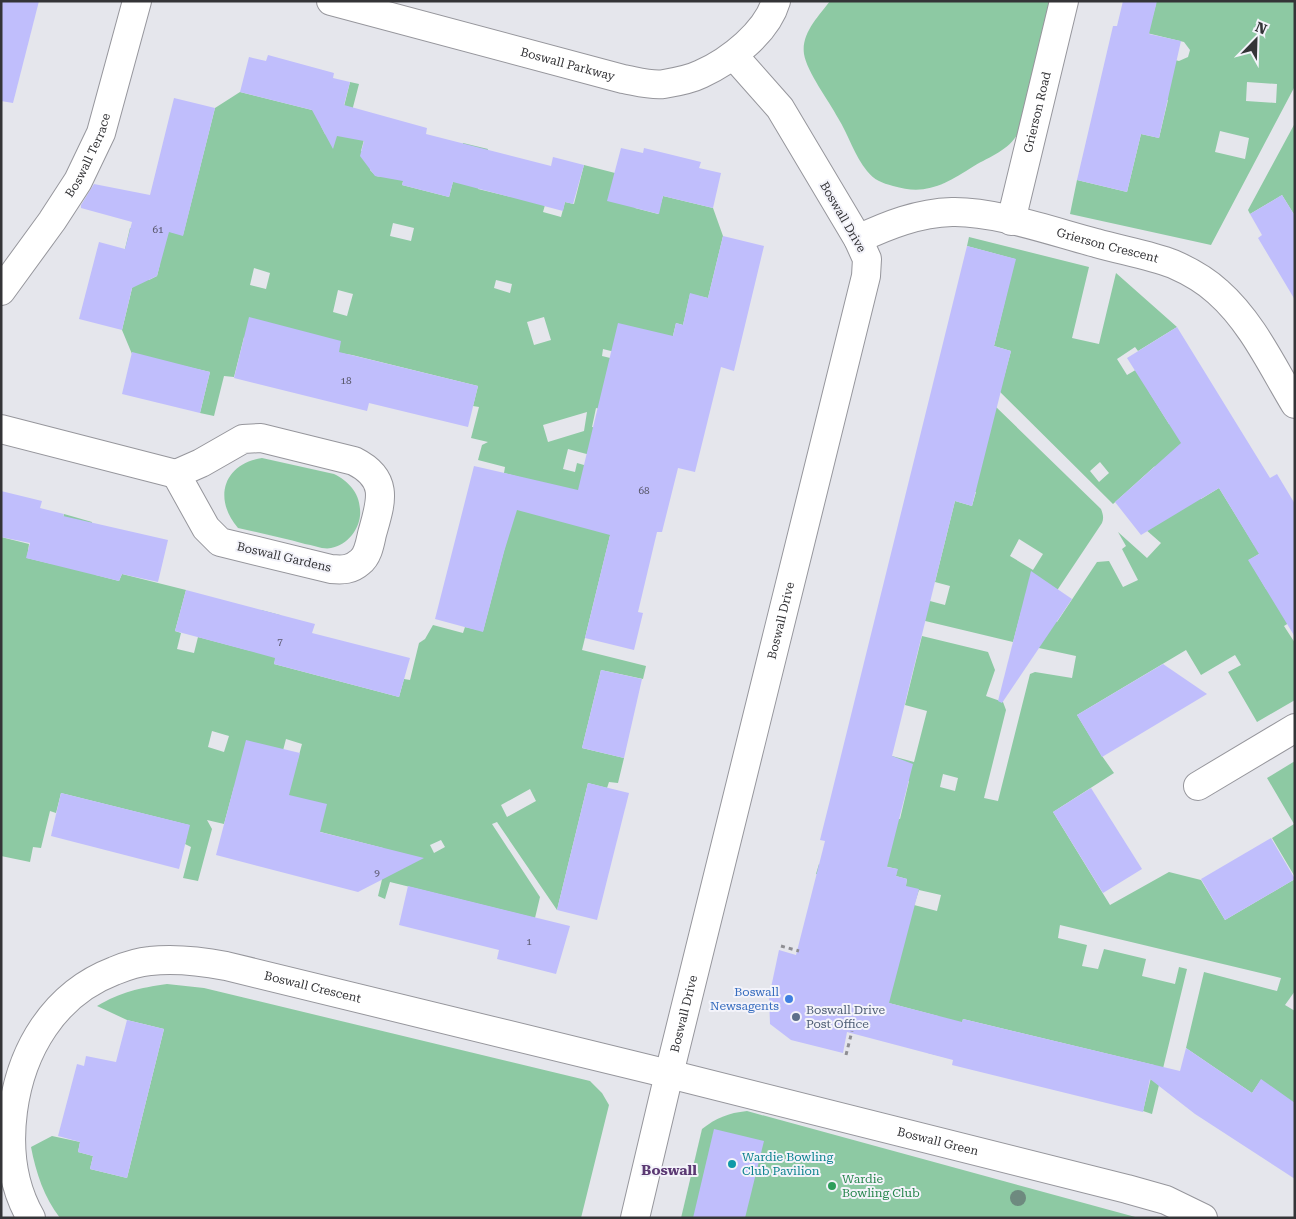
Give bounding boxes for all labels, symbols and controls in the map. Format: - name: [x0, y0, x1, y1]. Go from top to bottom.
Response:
- north arrow: [1231, 15, 1281, 65]
- text: N: [1253, 19, 1269, 38]
- street label: Boswall Parkway: [519, 45, 617, 84]
- street label: Grierson Road: [1021, 70, 1054, 154]
- street label: Boswall Terrace: [62, 111, 113, 200]
- street label: Boswall Drive: [817, 179, 869, 255]
- house number: 61: [152, 224, 164, 235]
- street label: Grierson Crescent: [1055, 225, 1161, 266]
- house number: 18: [340, 375, 352, 386]
- house number: 68: [638, 485, 650, 496]
- street label: Boswall Gardens: [235, 539, 333, 575]
- street label: Boswall Drive: [765, 580, 797, 661]
- house number: 7: [277, 636, 283, 647]
- house number: 9: [374, 867, 380, 878]
- house number: 1: [526, 936, 532, 947]
- street label: Boswall Crescent: [263, 969, 363, 1006]
- street label: Boswall Drive: [668, 973, 700, 1054]
- place label: Boswall Newsagents: [710, 985, 779, 1013]
- marker: Boswall Newsagents: [783, 993, 795, 1005]
- place label: Boswall Drive Post Office: [806, 1003, 886, 1031]
- marker: Boswall Drive Post Office: [790, 1011, 802, 1023]
- street label: Boswall Green: [896, 1125, 980, 1158]
- place label: Wardie Bowling Club Pavilion: [742, 1150, 834, 1178]
- marker: Wardie Bowling Club Pavilion: [726, 1158, 738, 1170]
- district label: Boswall: [641, 1162, 697, 1178]
- place label: Wardie Bowling Club: [842, 1172, 920, 1200]
- marker: Wardie Bowling Club: [826, 1180, 838, 1192]

